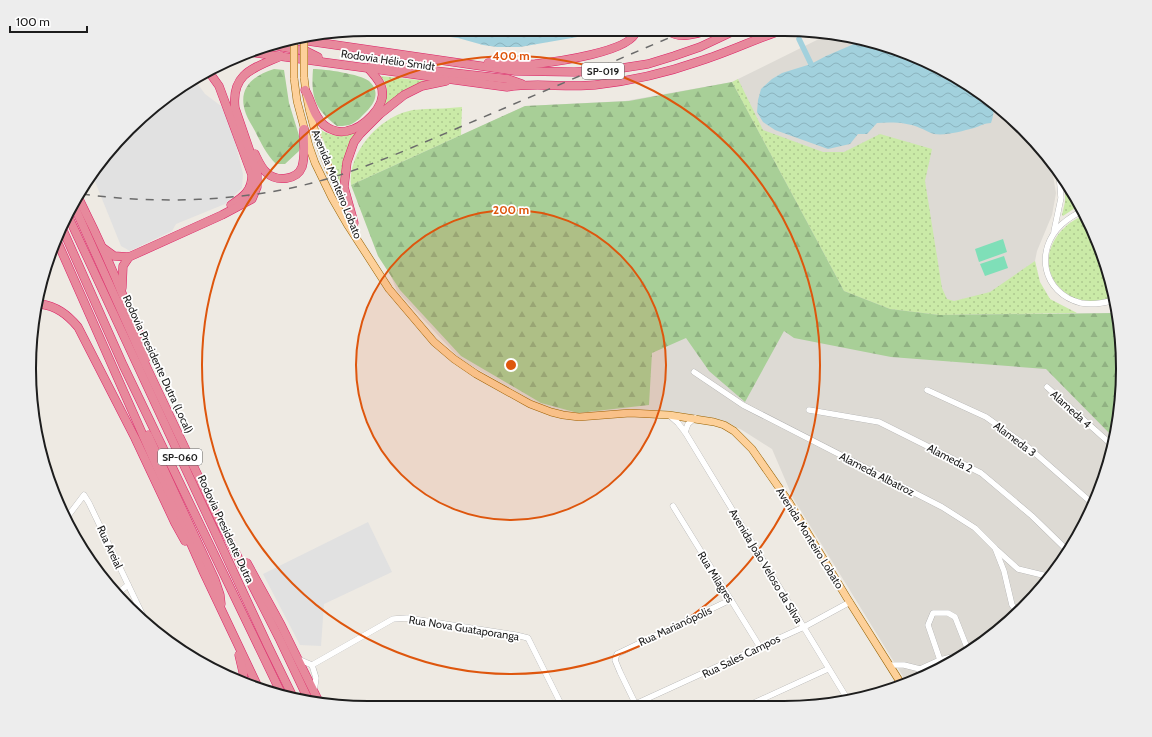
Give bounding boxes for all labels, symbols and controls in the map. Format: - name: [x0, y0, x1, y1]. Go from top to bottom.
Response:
- scale bar: [10, 8, 87, 34]
- text: 100 m: [16, 14, 50, 29]
- street label: Rodovia Hélio Smidt: [340, 46, 436, 74]
- text: 400 m: [492, 48, 530, 63]
- road number: SP-019: [582, 63, 624, 79]
- street label: Avenida Monteiro Lobato: [309, 127, 365, 241]
- text: 200 m: [493, 202, 529, 217]
- street label: Rodovia Presidente Dutra (Local): [120, 292, 196, 436]
- centre of rings: [504, 358, 518, 372]
- street label: Alameda 4: [1048, 387, 1095, 431]
- street label: Alameda 3: [991, 418, 1039, 460]
- street label: Alameda 2: [925, 441, 975, 476]
- road number: SP-060: [158, 449, 202, 465]
- street label: Alameda Albatroz: [837, 449, 917, 499]
- street label: Rodovia Presidente Dutra: [195, 473, 258, 586]
- street label: Avenida Monteiro Lobato: [773, 485, 847, 591]
- street label: Avenida João Veloso da Silva: [726, 506, 806, 626]
- street label: Rua Areial: [94, 523, 126, 571]
- street label: Rua Milagres: [695, 549, 738, 606]
- street label: Rua Marianópolis: [636, 603, 714, 649]
- street label: Rua Nova Guataporanga: [408, 612, 521, 644]
- street label: Rua Sales Campos: [700, 631, 783, 681]

